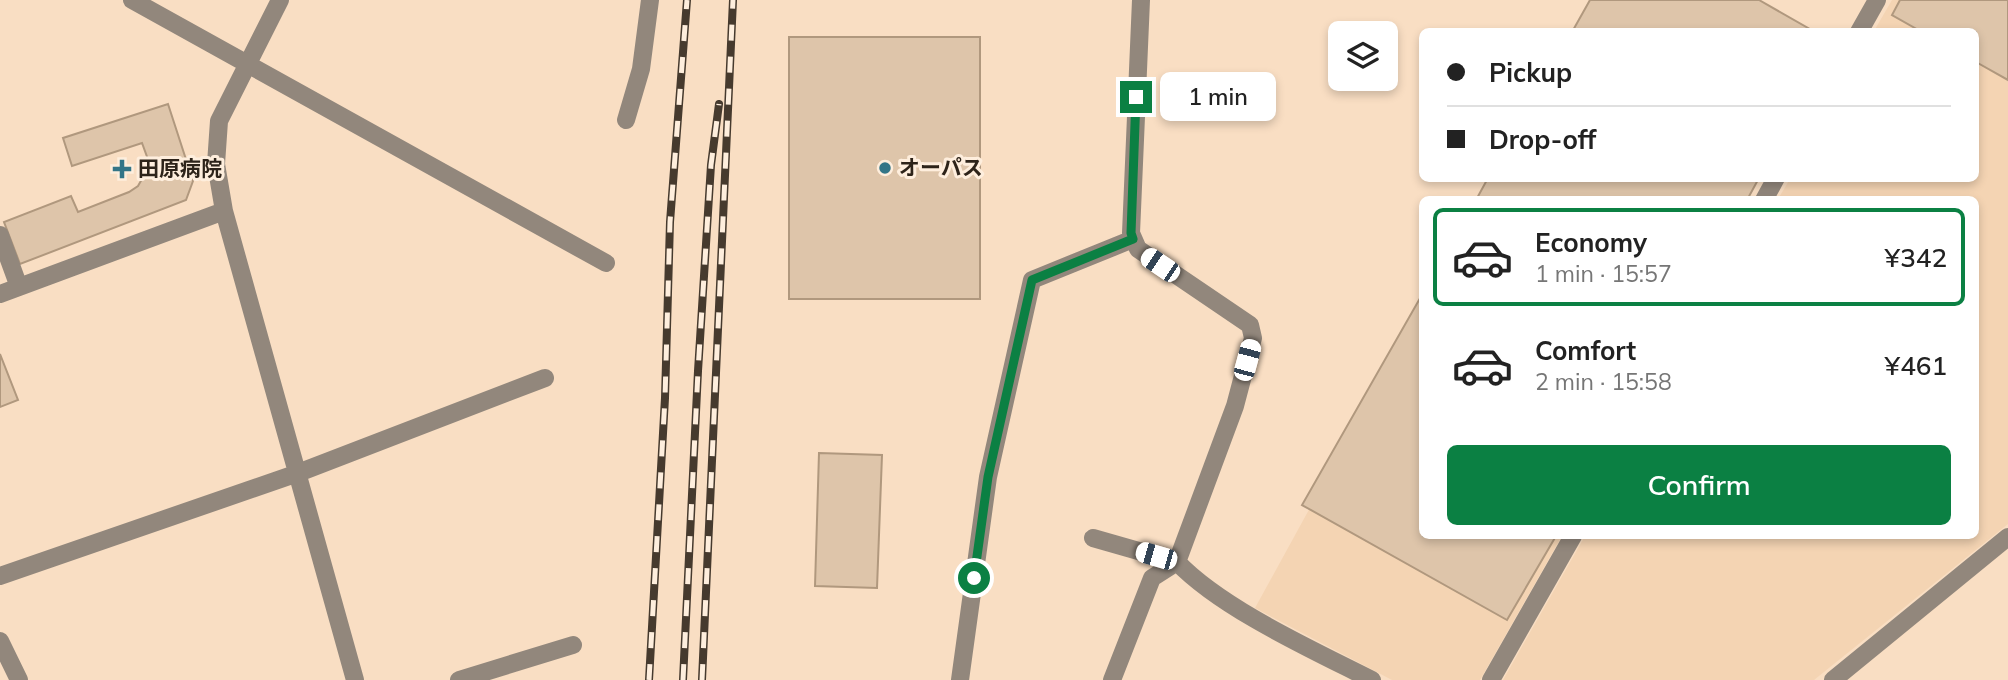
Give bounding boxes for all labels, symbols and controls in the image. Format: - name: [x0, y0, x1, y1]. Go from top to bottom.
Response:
- map controls: [1328, 21, 1398, 91]
- button: layers: [1328, 21, 1398, 91]
- text: Pickup: [1489, 56, 1572, 89]
- callout: 1 min: [1160, 72, 1276, 122]
- route end: [1120, 81, 1152, 113]
- text: 1 min: [1188, 82, 1248, 111]
- text: Drop-off: [1489, 123, 1596, 156]
- place label: オーパス: [899, 154, 983, 180]
- place label: 田原病院: [138, 155, 222, 181]
- marker: 田原病院: [112, 159, 132, 179]
- marker: オーパス: [877, 160, 893, 176]
- icon: car: [1451, 226, 1514, 289]
- text: Economy: [1535, 226, 1647, 259]
- text: ¥342: [1885, 241, 1947, 274]
- car: [1137, 245, 1184, 285]
- text: 1 min · 15:57: [1535, 259, 1672, 288]
- icon: car: [1451, 334, 1514, 397]
- text: Comfort: [1535, 334, 1636, 367]
- car: [1232, 337, 1263, 383]
- text: ¥461: [1885, 349, 1947, 382]
- text: 2 min · 15:58: [1535, 367, 1672, 396]
- button: Confirm: [1447, 445, 1951, 525]
- car: [1133, 540, 1180, 572]
- route start: [958, 562, 990, 594]

